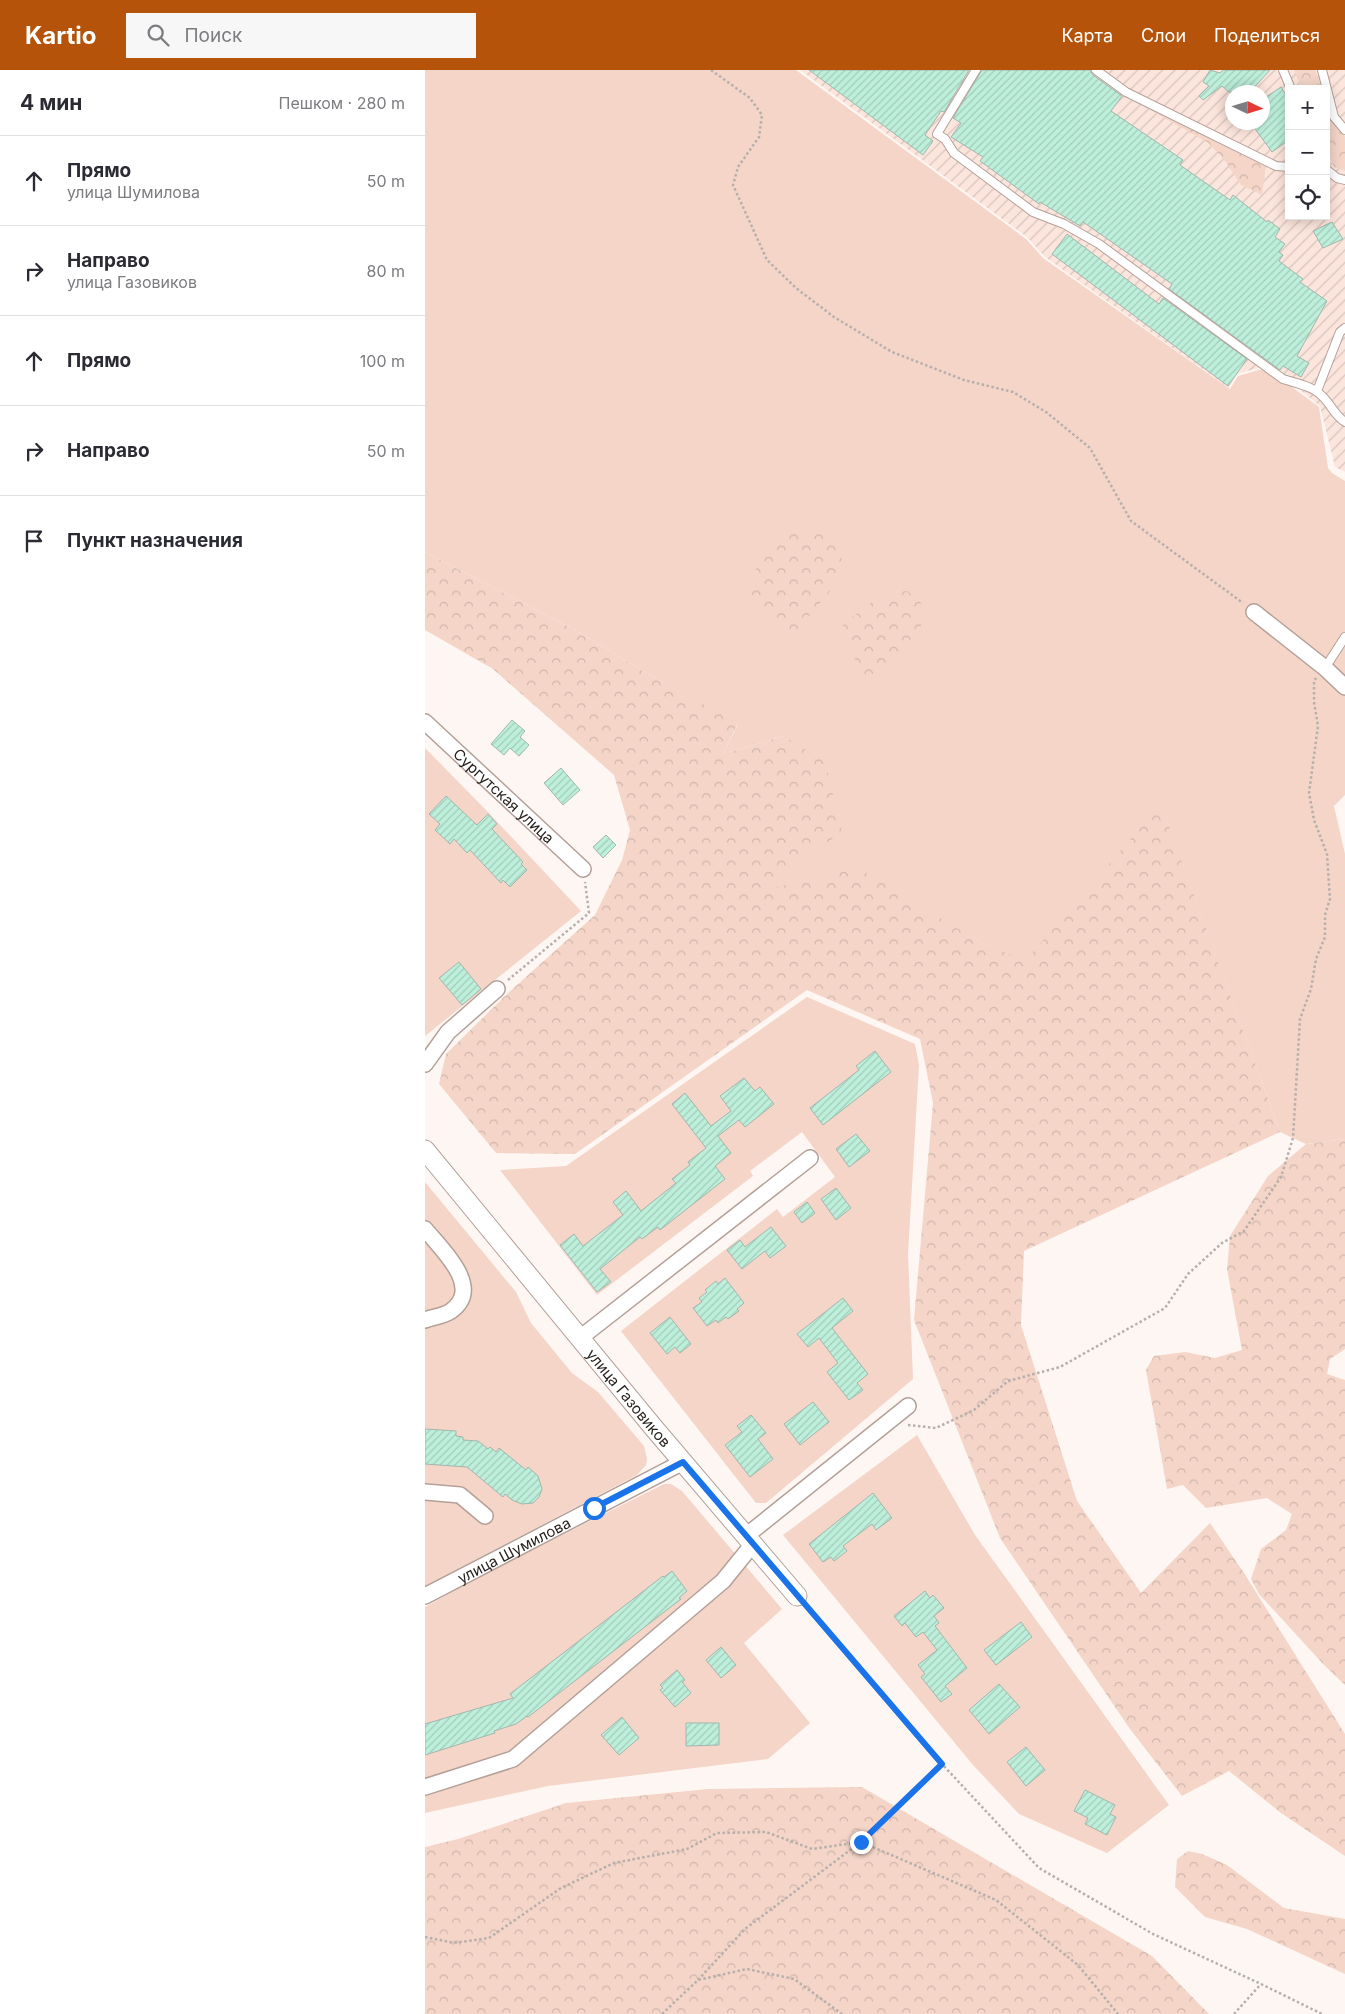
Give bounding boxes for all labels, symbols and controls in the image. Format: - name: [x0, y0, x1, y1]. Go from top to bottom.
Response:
- search box: [126, 13, 476, 58]
- text: Kartio: [25, 21, 96, 50]
- icon: search: [144, 21, 172, 49]
- text: Поиск: [184, 24, 242, 47]
- text: Карта: [1061, 25, 1113, 46]
- text: Слои: [1141, 25, 1186, 46]
- text: Поделиться: [1214, 25, 1320, 46]
- north arrow: [1225, 85, 1270, 130]
- map controls: [1285, 85, 1330, 220]
- button: +: [1285, 85, 1330, 130]
- text: 4 мин: [20, 90, 82, 115]
- text: Пешком · 280 m: [279, 93, 405, 113]
- button: −: [1285, 130, 1330, 175]
- text: Прямо: [67, 159, 131, 182]
- icon: ahead: [20, 167, 48, 195]
- text: 50 m: [367, 171, 405, 191]
- button: locate: [1285, 175, 1330, 220]
- text: улица Шумилова: [67, 182, 200, 202]
- text: Направо: [67, 249, 150, 272]
- icon: right: [20, 257, 48, 285]
- text: 80 m: [366, 261, 405, 281]
- text: улица Газовиков: [67, 272, 197, 292]
- icon: ahead: [20, 347, 48, 375]
- text: Прямо: [67, 349, 131, 372]
- text: 100 m: [360, 351, 405, 371]
- icon: right: [20, 437, 48, 465]
- text: Направо: [67, 439, 150, 462]
- text: 50 m: [367, 441, 405, 461]
- icon: arrive: [20, 527, 48, 555]
- text: Пункт назначения: [67, 529, 243, 552]
- street label: Сургутская улица: [450, 744, 559, 847]
- street label: улица Газовиков: [583, 1345, 675, 1451]
- route start: [583, 1497, 606, 1520]
- street label: улица Шумилова: [454, 1513, 573, 1587]
- route end: [850, 1831, 873, 1854]

